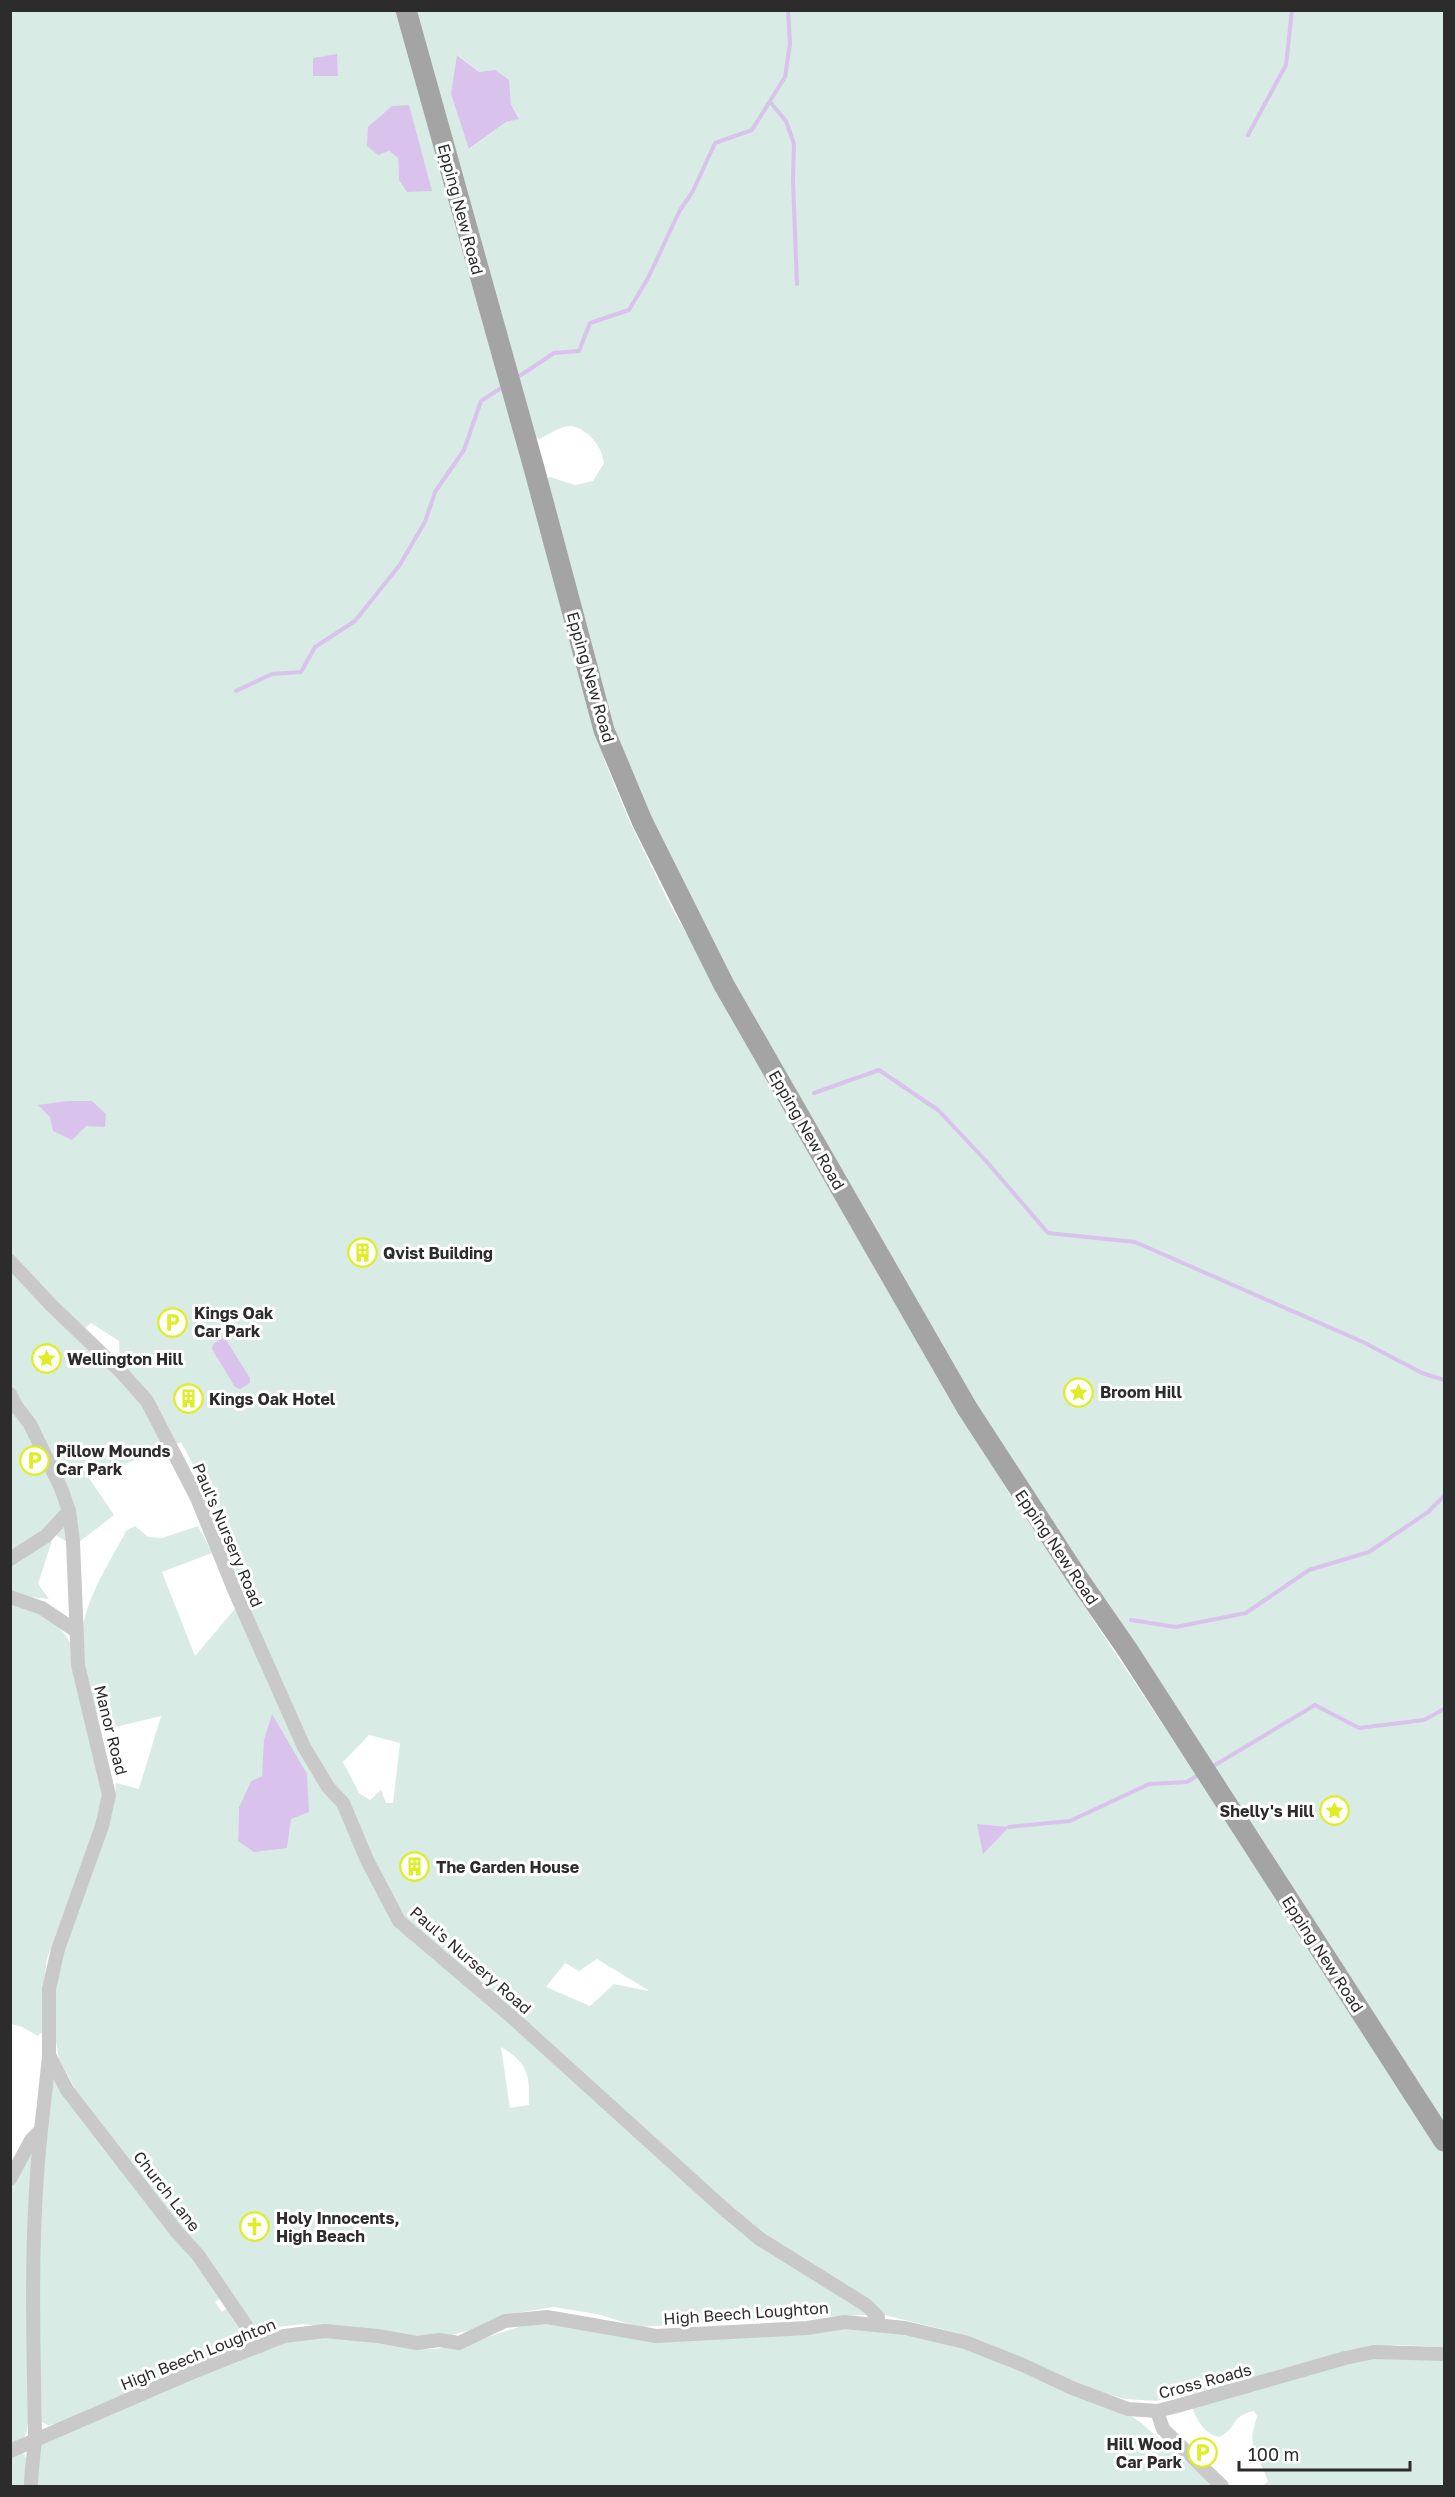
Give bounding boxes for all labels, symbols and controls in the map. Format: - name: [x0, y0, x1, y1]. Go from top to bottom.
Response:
- street label: Epping New Road: [434, 141, 488, 277]
- street label: Epping New Road: [563, 609, 619, 745]
- street label: Epping New Road: [765, 1067, 849, 1193]
- building icon: Qvist Building: [346, 1237, 378, 1269]
- place label: Qvist Building: [383, 1243, 493, 1263]
- place label: Kings Oak Car Park: [194, 1303, 274, 1341]
- parking icon: Kings Oak Car Park: [157, 1306, 189, 1338]
- place icon: Wellington Hill: [30, 1343, 62, 1375]
- place label: Wellington Hill: [67, 1349, 184, 1369]
- place icon: Broom Hill: [1063, 1376, 1095, 1408]
- place label: Broom Hill: [1100, 1382, 1182, 1402]
- building icon: Kings Oak Hotel: [172, 1383, 204, 1415]
- place label: Kings Oak Hotel: [209, 1389, 336, 1409]
- place label: Pillow Mounds Car Park: [56, 1441, 170, 1479]
- parking icon: Pillow Mounds Car Park: [19, 1444, 51, 1476]
- street label: Paul's Nursery Road: [189, 1460, 267, 1610]
- street label: Epping New Road: [1011, 1486, 1103, 1608]
- street label: Manor Road: [90, 1683, 132, 1777]
- place icon: Shelly's Hill: [1319, 1795, 1351, 1827]
- place label: Shelly's Hill: [1220, 1801, 1315, 1821]
- building icon: The Garden House: [399, 1851, 431, 1883]
- place label: The Garden House: [436, 1857, 579, 1877]
- street label: Epping New Road: [1278, 1892, 1368, 2016]
- street label: Paul's Nursery Road: [406, 1902, 536, 2018]
- street label: Church Lane: [129, 2147, 205, 2235]
- place label: Holy Innocents, High Beach: [276, 2208, 400, 2246]
- church icon: Holy Innocents, High Beach: [239, 2211, 271, 2243]
- street label: High Beech Loughton: [663, 2297, 829, 2329]
- street label: High Beech Loughton: [117, 2314, 279, 2394]
- street label: Cross Roads: [1156, 2359, 1254, 2403]
- place label: Hill Wood Car Park: [1107, 2434, 1183, 2472]
- scale bar: [1239, 2434, 1410, 2472]
- parking icon: Hill Wood Car Park: [1187, 2437, 1219, 2469]
- text: 100 m: [1248, 2443, 1299, 2465]

